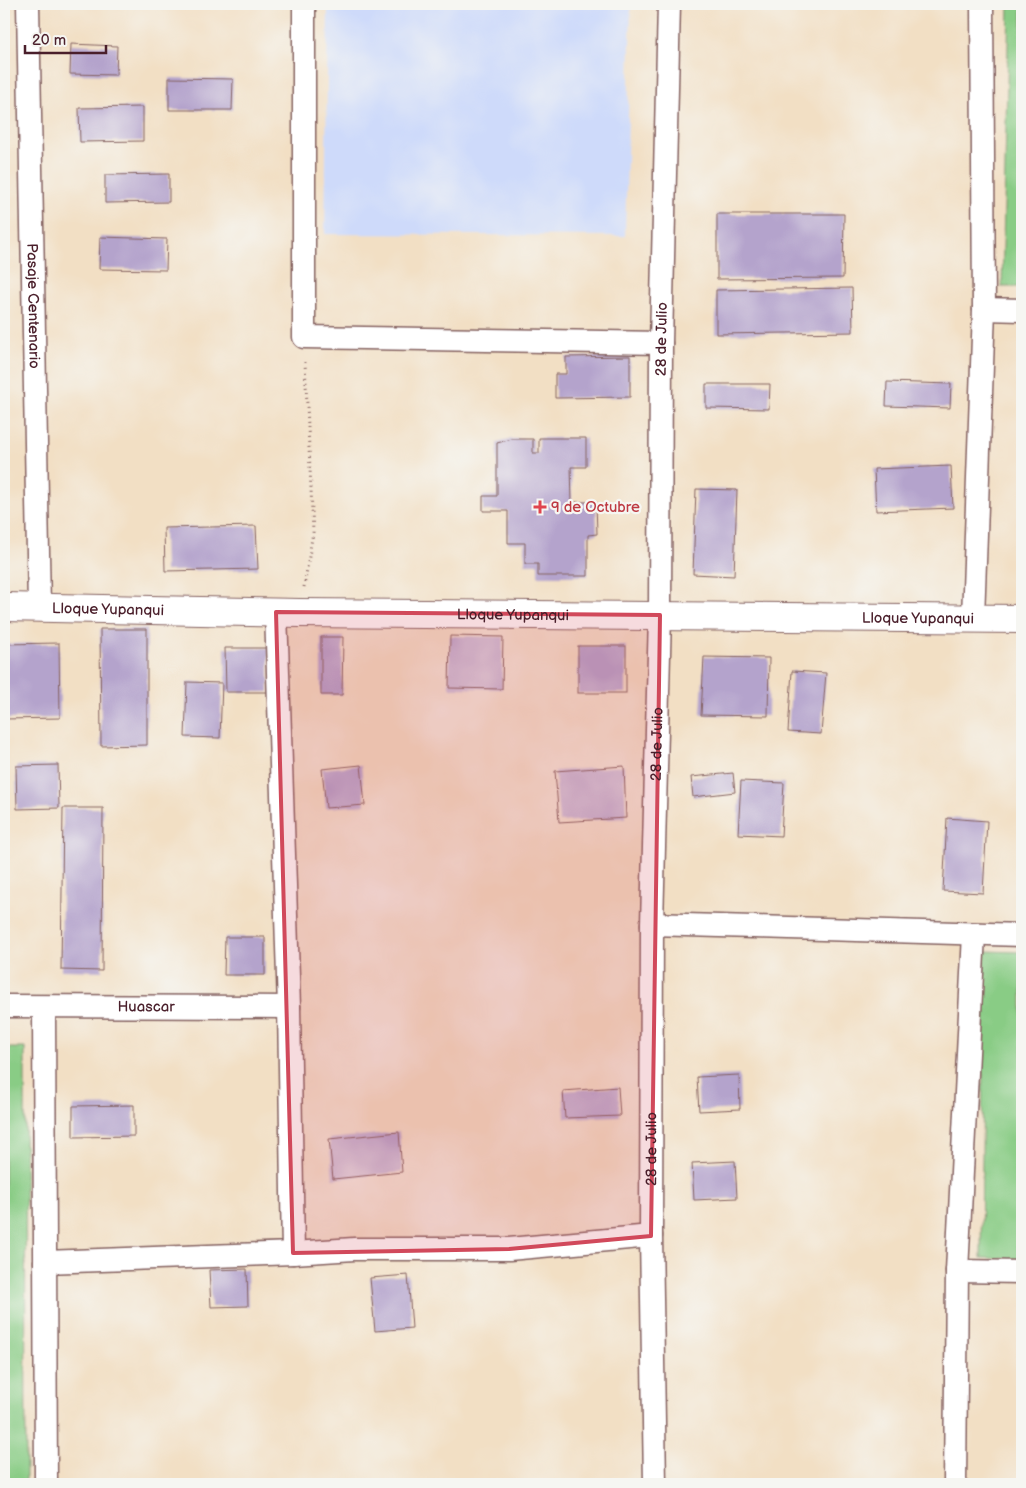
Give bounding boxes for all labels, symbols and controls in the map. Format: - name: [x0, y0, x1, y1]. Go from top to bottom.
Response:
- scale bar: [25, 22, 106, 54]
- text: 20 m: [32, 31, 66, 50]
- street label: Pasaje Centenario: [22, 243, 44, 369]
- street label: 28 de Julio: [652, 302, 672, 376]
- place label: 9 de Octubre: [551, 498, 640, 517]
- marker: 9 de Octubre: [533, 500, 547, 514]
- street label: Lloque Yupanqui: [52, 599, 164, 620]
- street label: Lloque Yupanqui: [457, 605, 569, 625]
- street label: Lloque Yupanqui: [862, 609, 974, 629]
- street label: 28 de Julio: [647, 707, 668, 781]
- street label: Huascar: [117, 997, 175, 1017]
- street label: 28 de Julio: [642, 1112, 661, 1186]

